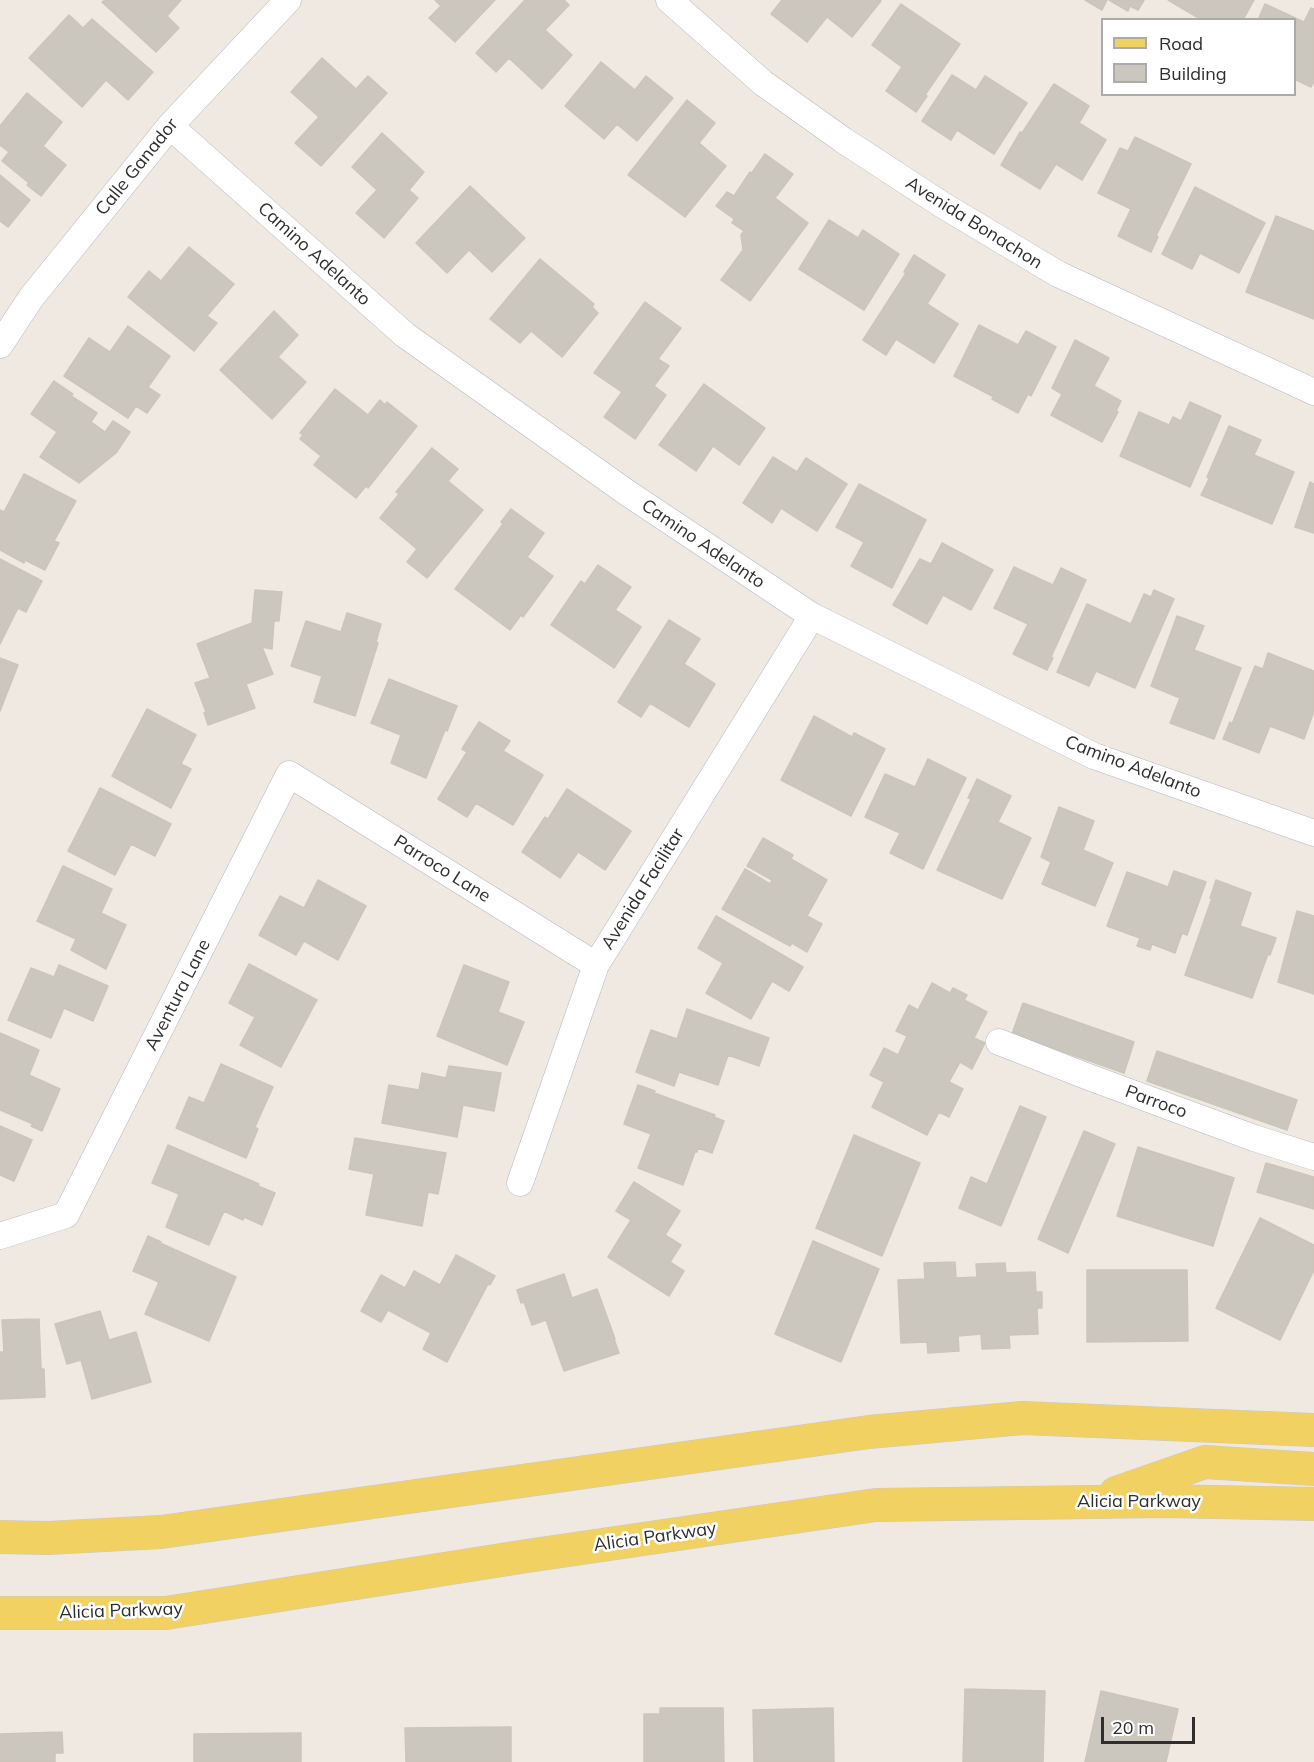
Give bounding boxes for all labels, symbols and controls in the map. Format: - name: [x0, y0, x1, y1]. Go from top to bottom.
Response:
- legend: [1101, 18, 1296, 96]
- text: Road: [1159, 32, 1203, 55]
- text: Building: [1159, 62, 1227, 85]
- street label: Calle Ganador: [91, 114, 183, 220]
- street label: Avenida Bonachon: [902, 172, 1046, 274]
- street label: Camino Adelanto: [253, 198, 375, 310]
- street label: Camino Adelanto: [637, 495, 769, 593]
- street label: Camino Adelanto: [1062, 731, 1204, 803]
- street label: Avenida Facilitar: [597, 824, 689, 954]
- street label: Parroco Lane: [390, 831, 494, 907]
- street label: Aventura Lane: [141, 936, 215, 1054]
- street label: Parroco: [1122, 1081, 1190, 1123]
- street label: Alicia Parkway: [1077, 1491, 1201, 1513]
- street label: Alicia Parkway: [592, 1518, 718, 1556]
- street label: Alicia Parkway: [59, 1598, 183, 1624]
- scale bar: [1104, 1705, 1198, 1743]
- text: 20 m: [1112, 1716, 1154, 1739]

